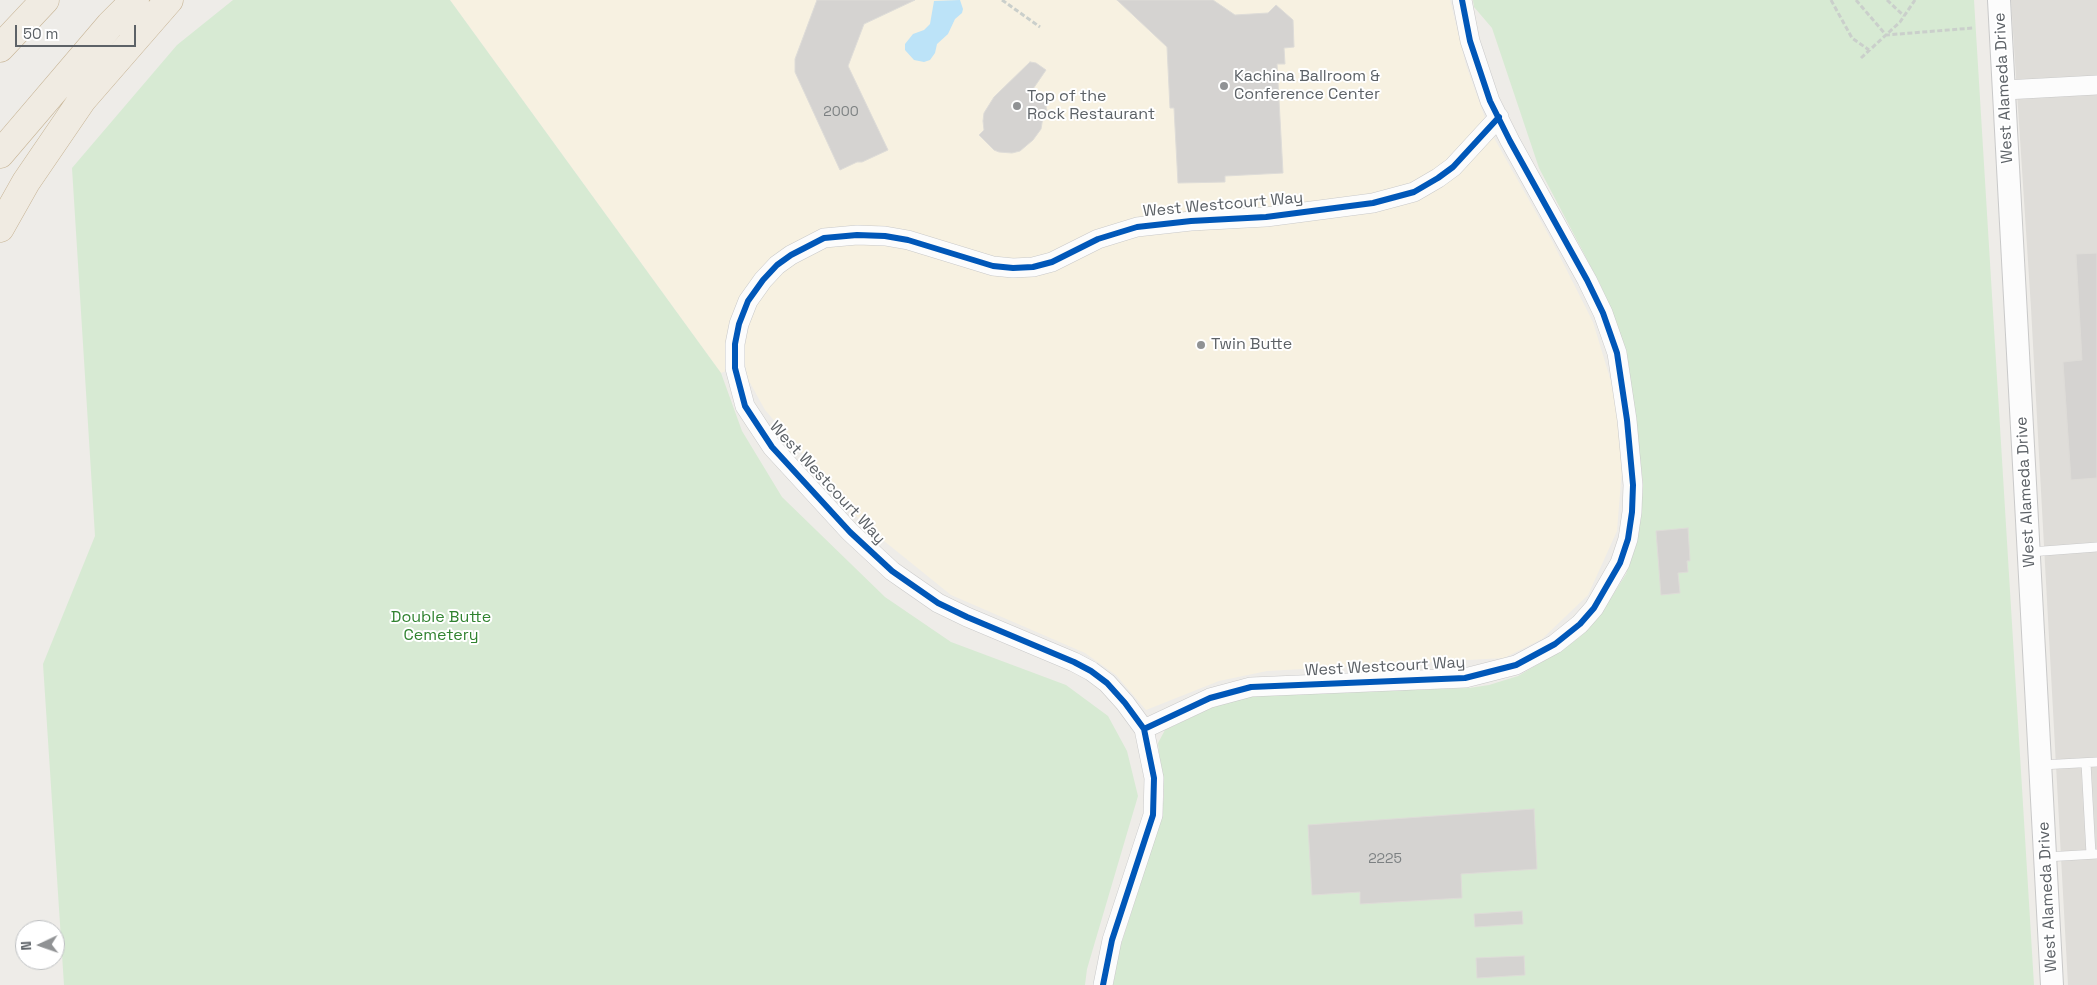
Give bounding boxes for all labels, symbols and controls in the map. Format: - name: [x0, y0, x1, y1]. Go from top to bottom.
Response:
- street label: West Alameda Drive: [1990, 12, 2018, 164]
- scale bar: [18, 15, 139, 47]
- text: 50 m: [23, 24, 58, 43]
- place label: Kachina Ballroom & Conference Center: [1234, 67, 1380, 105]
- marker: Kachina Ballroom & Conference Center: [1218, 80, 1230, 92]
- place label: Top of the Rock Restaurant: [1027, 87, 1155, 125]
- marker: Top of the Rock Restaurant: [1011, 100, 1023, 112]
- house number: 2000: [823, 104, 859, 120]
- street label: West Westcourt Way: [1142, 188, 1304, 222]
- place label: Twin Butte: [1211, 335, 1292, 355]
- marker: Twin Butte: [1195, 339, 1207, 351]
- street label: West Alameda Drive: [2012, 416, 2040, 568]
- street label: West Westcourt Way: [765, 418, 889, 548]
- park label: Double Butte Cemetery: [391, 608, 491, 646]
- street label: West Westcourt Way: [1304, 653, 1466, 681]
- street label: West Alameda Drive: [2034, 821, 2062, 973]
- house number: 2225: [1368, 851, 1402, 867]
- north arrow: [15, 920, 65, 970]
- text: N: [17, 941, 35, 951]

